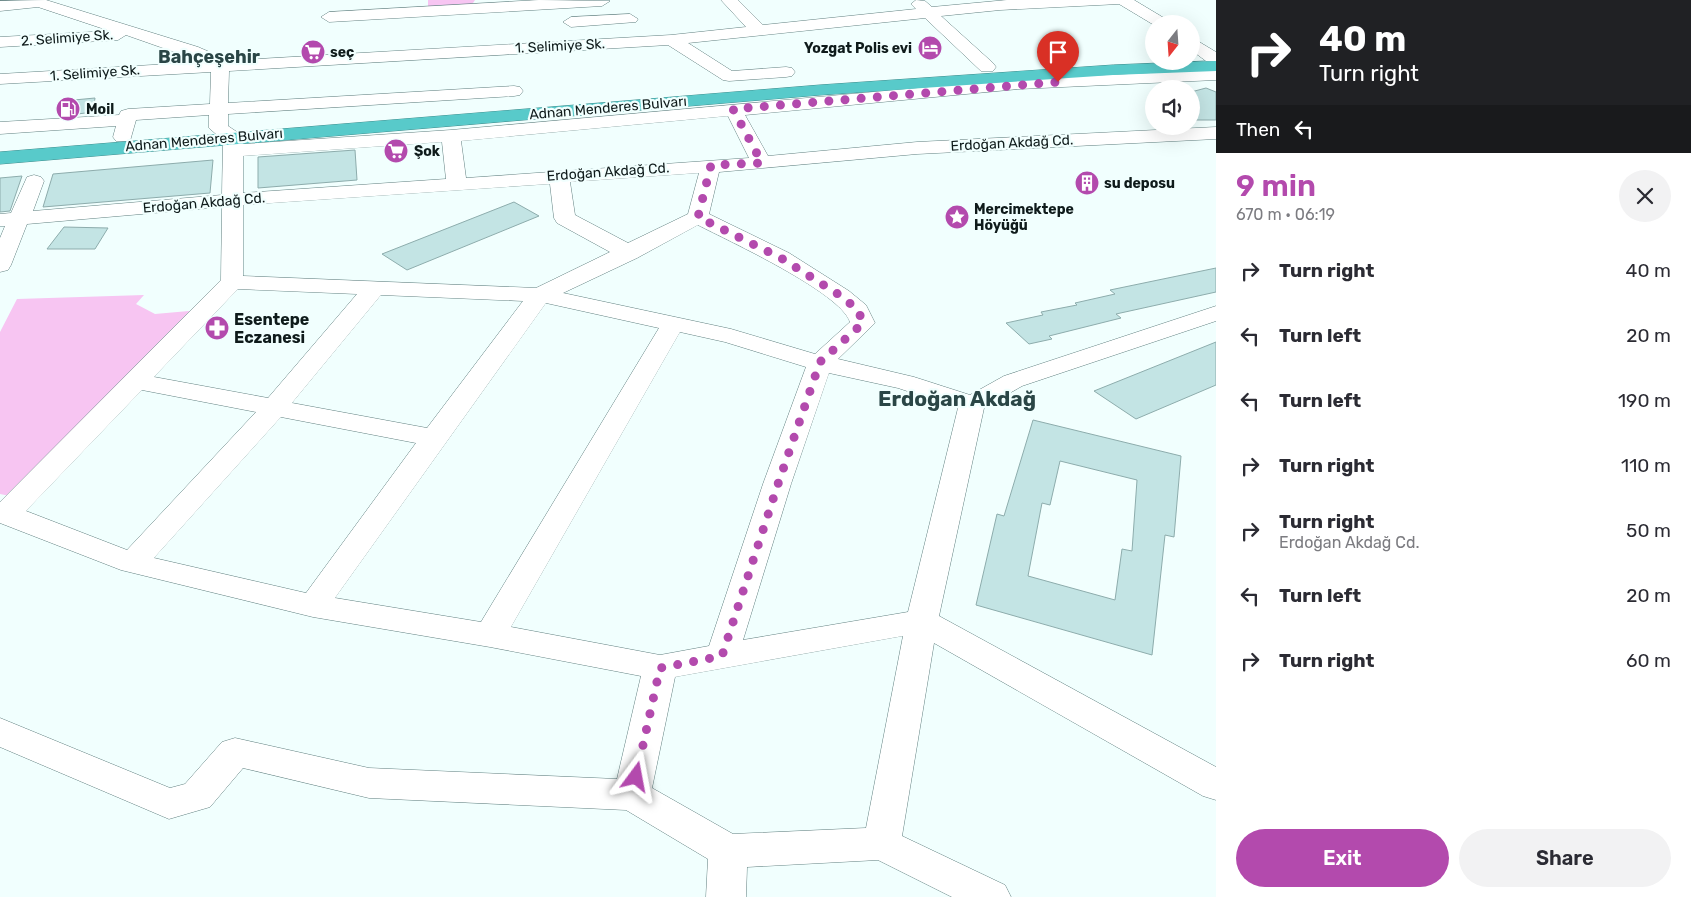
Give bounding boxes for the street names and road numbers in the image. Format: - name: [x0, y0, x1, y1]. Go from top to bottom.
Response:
- street label: 2. Selimiye Sk.: [20, 26, 114, 50]
- street label: 1. Selimiye Sk.: [514, 35, 606, 57]
- street label: 1. Selimiye Sk.: [49, 61, 141, 85]
- street label: Adnan Menderes Bulvarı: [529, 93, 687, 123]
- street label: Adnan Menderes Bulvarı: [125, 125, 283, 155]
- street label: Erdoğan Akdağ Cd.: [950, 131, 1074, 155]
- street label: Erdoğan Akdağ Cd.: [546, 159, 670, 185]
- street label: Erdoğan Akdağ Cd.: [142, 189, 266, 217]

